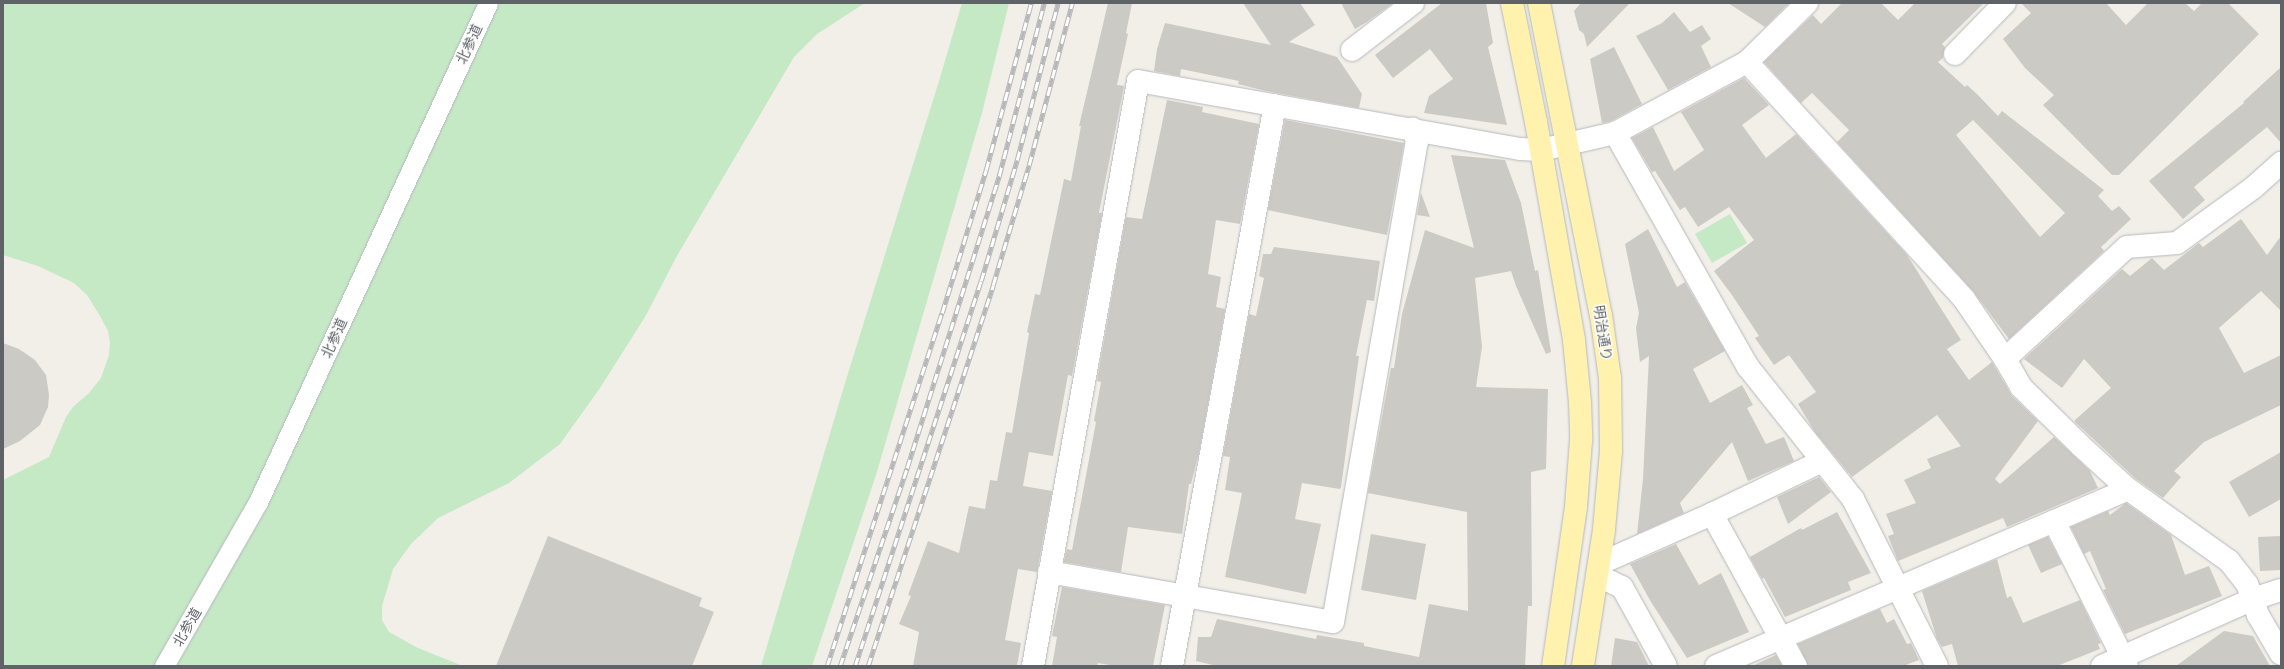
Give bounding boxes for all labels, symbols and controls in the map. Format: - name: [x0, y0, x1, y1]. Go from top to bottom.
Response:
- street label: 北参道: [453, 21, 485, 67]
- street label: 明治通り: [1590, 304, 1616, 362]
- street label: 北参道: [318, 315, 350, 361]
- street label: 北参道: [169, 605, 205, 649]

